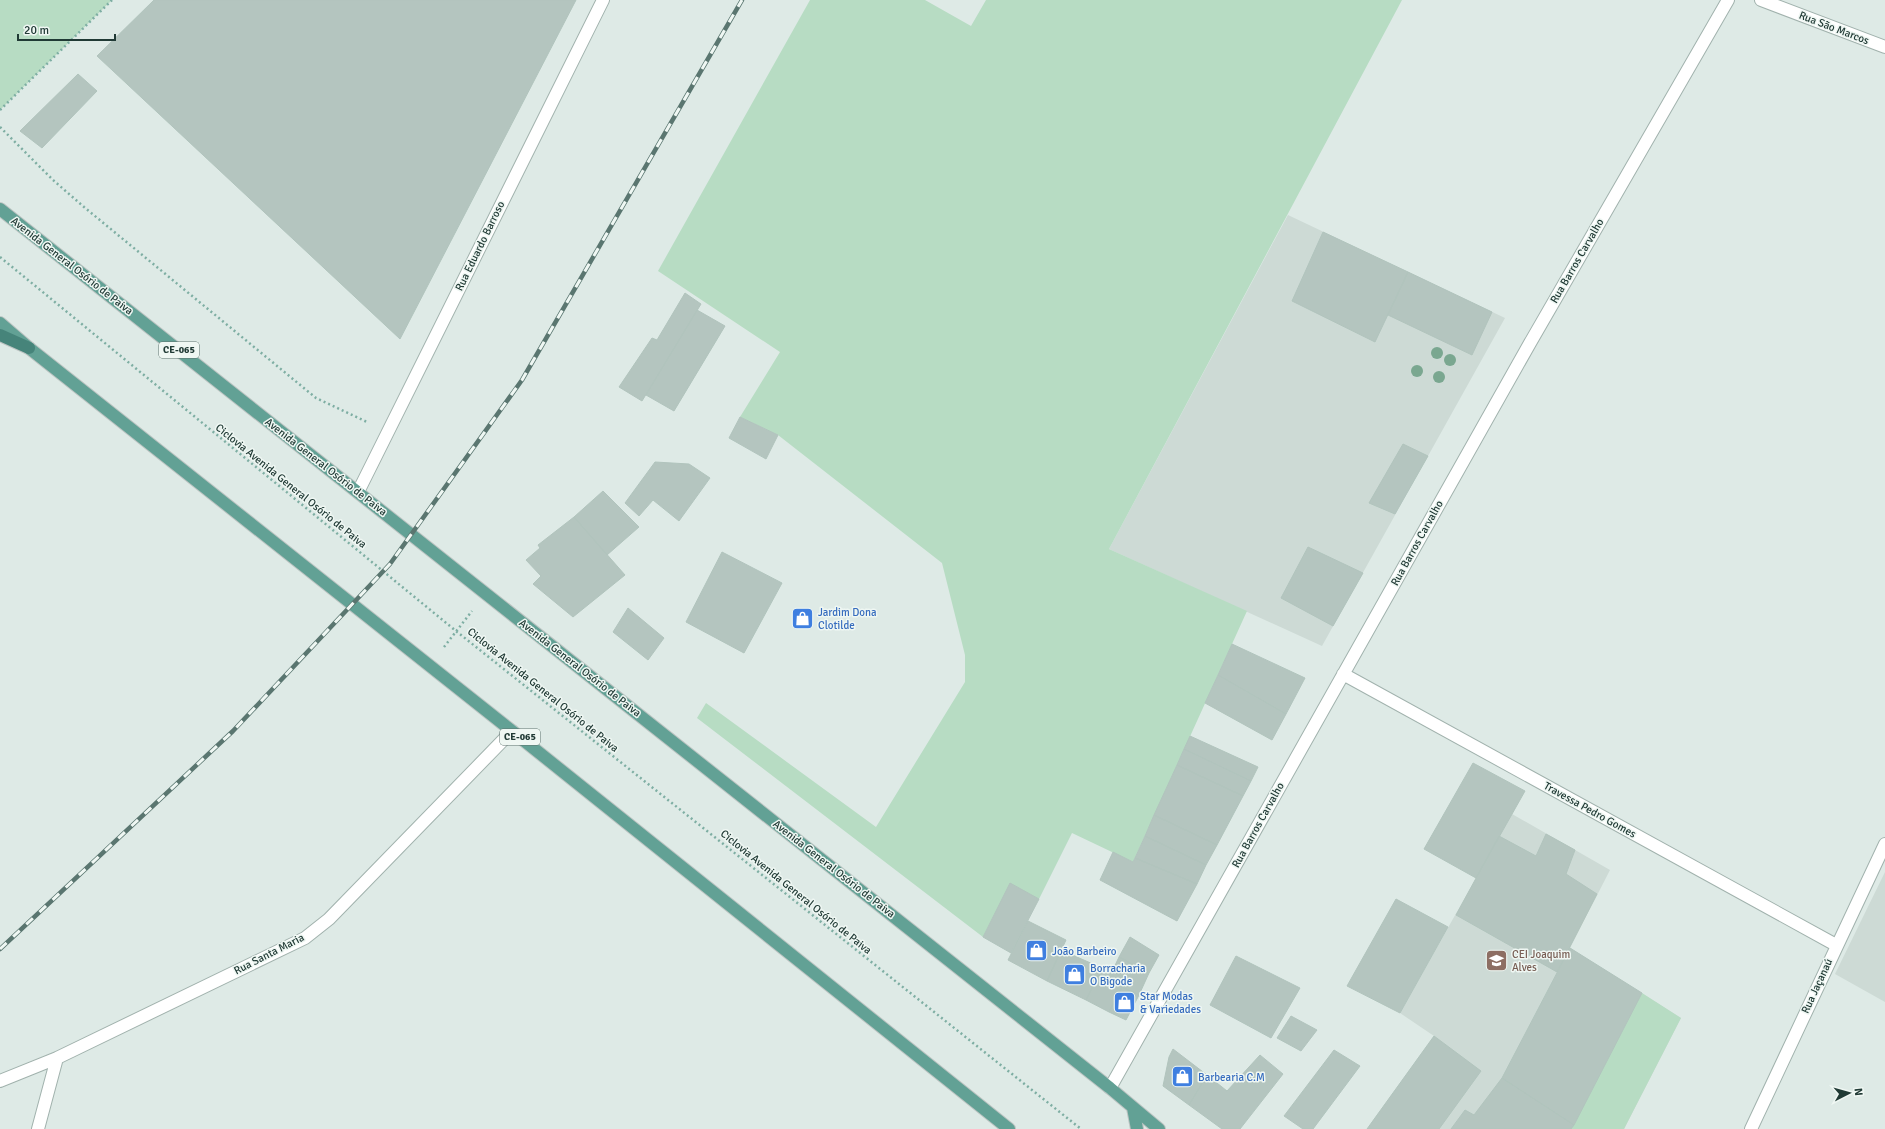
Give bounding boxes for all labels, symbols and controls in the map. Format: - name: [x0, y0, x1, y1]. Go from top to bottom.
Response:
- street label: Rua São Marcos: [1797, 9, 1871, 47]
- scale bar: [18, 16, 115, 42]
- text: 20 m: [24, 23, 49, 38]
- street label: Rua Eduardo Barroso: [453, 199, 507, 293]
- street label: Avenida General Osório de Paiva: [9, 214, 136, 318]
- street label: Rua Barros Carvalho: [1547, 216, 1607, 306]
- road number: CE-065: [159, 342, 199, 358]
- street label: Avenida General Osório de Paiva: [263, 415, 390, 519]
- street label: Ciclovia Avenida General Osório de Paiva: [213, 421, 369, 551]
- street label: Rua Barros Carvalho: [1388, 498, 1446, 588]
- shop icon: Jardim Dona Clotilde: [789, 605, 815, 631]
- place label: Jardim Dona Clotilde: [818, 606, 877, 632]
- street label: Avenida General Osório de Paiva: [517, 616, 644, 720]
- street label: Ciclovia Avenida General Osório de Paiva: [465, 625, 621, 755]
- road number: CE-065: [500, 729, 540, 745]
- street label: Travessa Pedro Gomes: [1542, 779, 1639, 841]
- street label: Rua Barros Carvalho: [1229, 780, 1287, 870]
- street label: Avenida General Osório de Paiva: [771, 817, 898, 921]
- street label: Ciclovia Avenida General Osório de Paiva: [718, 827, 874, 957]
- street label: Rua Santa Maria: [232, 930, 307, 977]
- shop icon: João Barbeiro: [1024, 938, 1050, 964]
- place label: João Barbeiro: [1052, 945, 1117, 958]
- school or university icon: CEI Joaquim Alves: [1484, 947, 1510, 973]
- place label: CEI Joaquim Alves: [1512, 948, 1570, 974]
- street label: Rua Jaçanaú: [1799, 957, 1835, 1015]
- shop icon: Borracharia O Bigode: [1062, 961, 1088, 987]
- place label: Borracharia O Bigode: [1090, 962, 1146, 988]
- shop icon: Star Modas & Variedades: [1111, 989, 1137, 1015]
- place label: Star Modas & Variedades: [1140, 990, 1201, 1016]
- shop icon: Barbearia C.M: [1170, 1064, 1196, 1090]
- place label: Barbearia C.M: [1198, 1071, 1265, 1084]
- north arrow: [1829, 1073, 1869, 1113]
- text: N: [1852, 1088, 1865, 1096]

